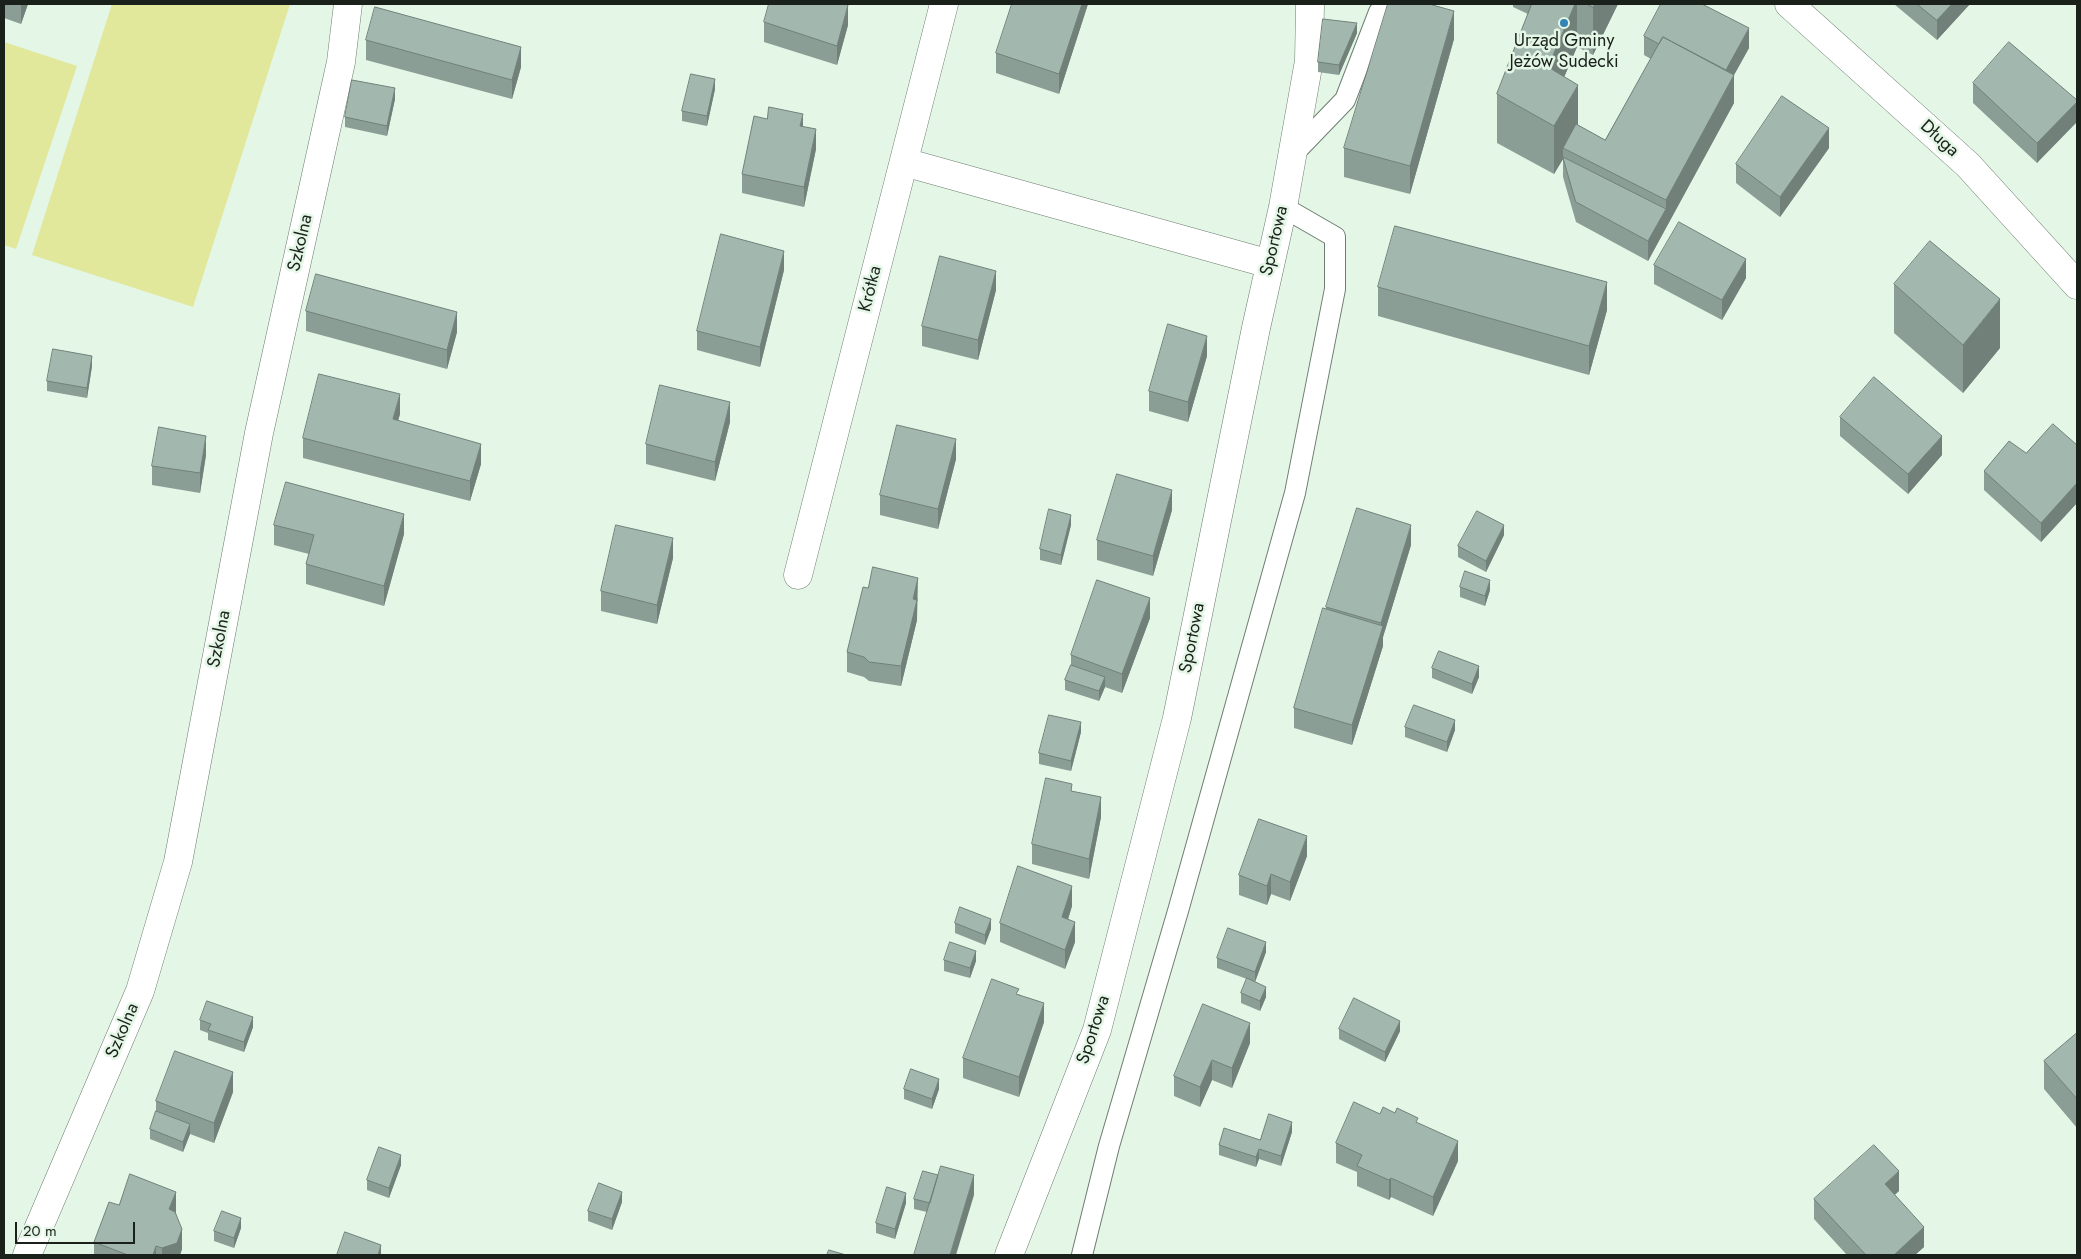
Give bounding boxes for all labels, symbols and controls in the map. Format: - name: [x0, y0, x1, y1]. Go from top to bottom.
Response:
- marker: Urząd Gminy Jeżów Sudecki: [1558, 17, 1570, 29]
- place label: Urząd Gminy Jeżów Sudecki: [1509, 31, 1619, 74]
- street label: Długa: [1915, 116, 1963, 162]
- street label: Sportowa: [1257, 204, 1293, 278]
- street label: Szkolna: [284, 212, 318, 274]
- street label: Krótka: [855, 264, 887, 314]
- street label: Sportowa: [1176, 601, 1210, 675]
- street label: Szkolna: [204, 609, 236, 669]
- street label: Sportowa: [1073, 993, 1115, 1067]
- street label: Szkolna: [102, 1000, 144, 1062]
- scale bar: [18, 1212, 138, 1244]
- text: 20 m: [23, 1220, 57, 1242]

